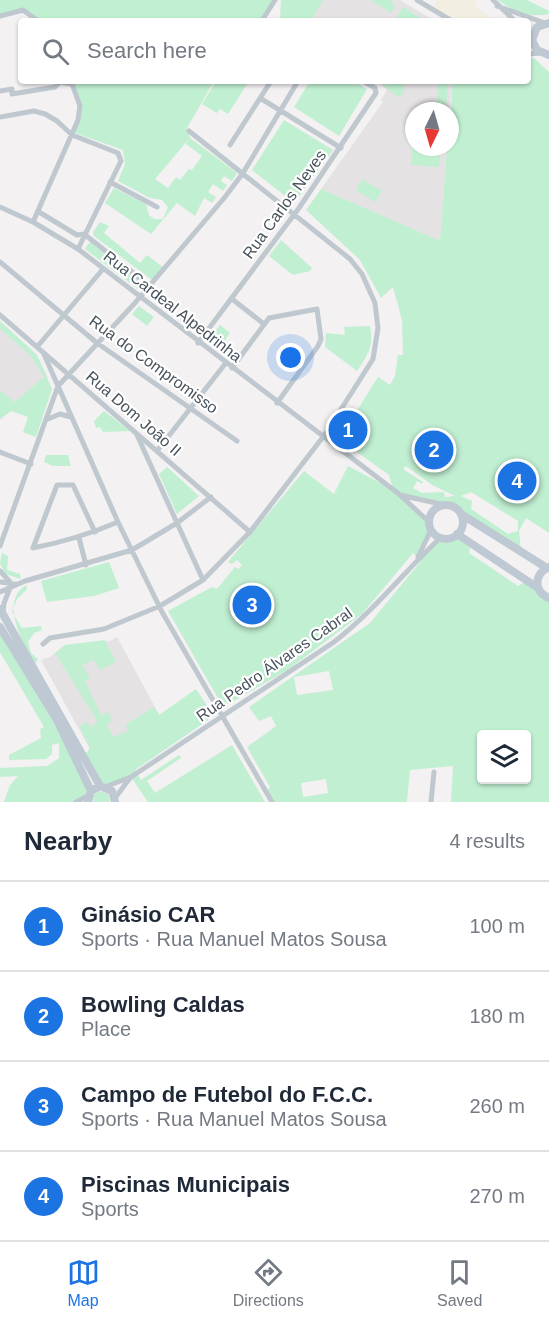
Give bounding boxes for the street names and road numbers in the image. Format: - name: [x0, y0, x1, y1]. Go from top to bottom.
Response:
- street label: Rua Carlos Neves: [239, 147, 329, 262]
- street label: Rua Cardeal Alpedrinha: [101, 247, 245, 365]
- street label: Rua do Compromisso: [86, 312, 221, 417]
- street label: Rua Dom João II: [83, 368, 185, 459]
- street label: Rua Pedro Álvares Cabral: [193, 603, 355, 725]

